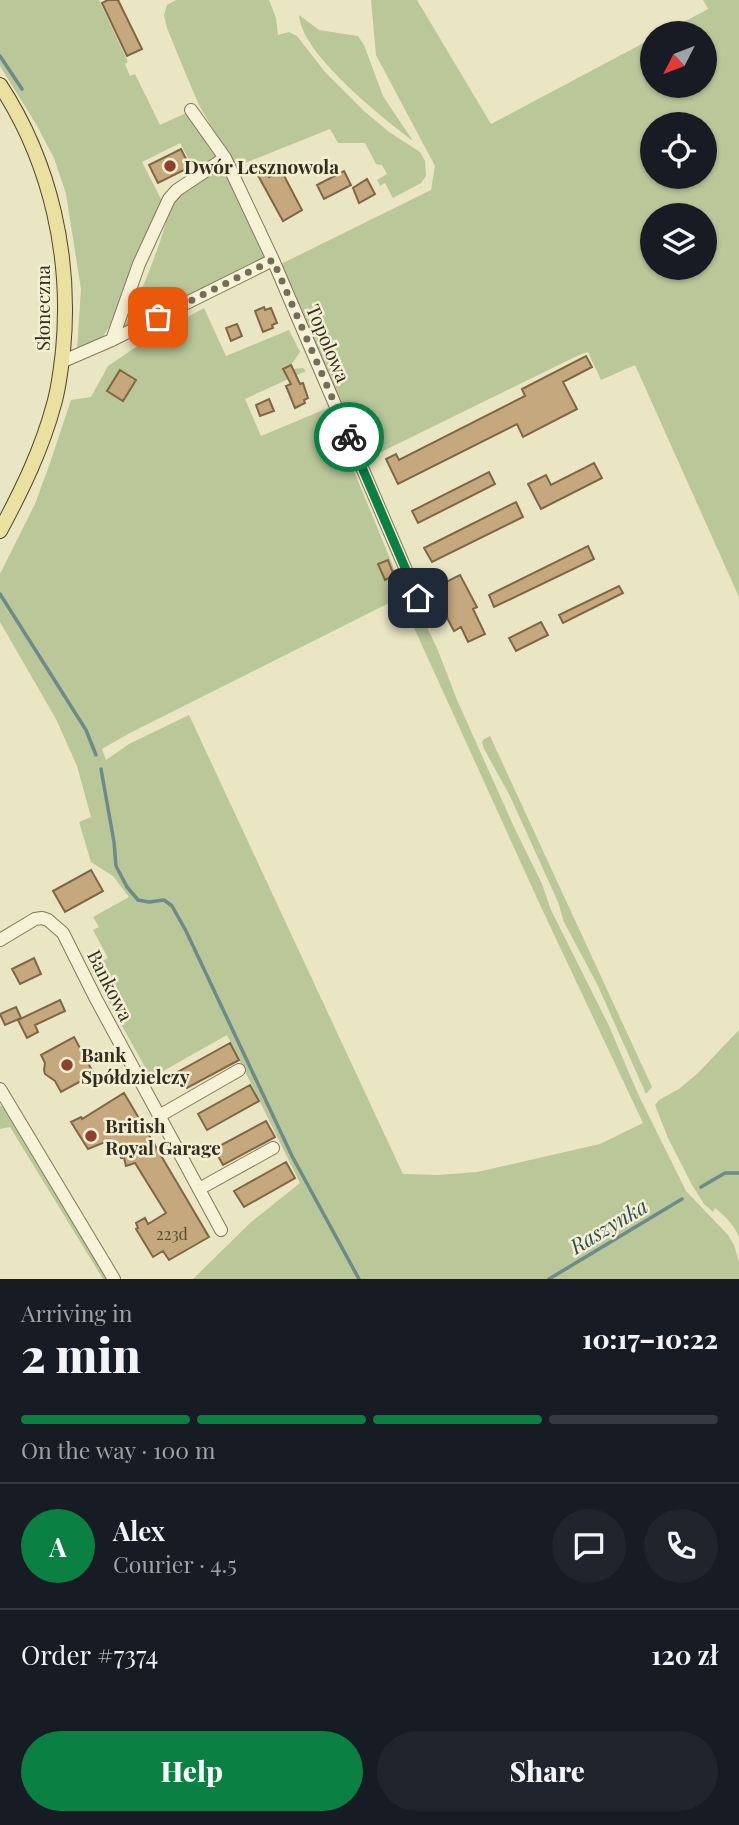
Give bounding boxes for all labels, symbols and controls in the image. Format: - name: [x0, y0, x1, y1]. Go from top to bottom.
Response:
- north arrow: [640, 21, 718, 98]
- map controls: [640, 21, 717, 280]
- button: locate: [640, 112, 717, 189]
- place label: Dwór Lesznowola: [184, 153, 339, 179]
- marker: Dwór Lesznowola: [162, 158, 178, 174]
- button: layers: [640, 203, 717, 280]
- street label: Słoneczna: [29, 264, 55, 351]
- pin: [128, 287, 188, 347]
- icon: bag: [139, 298, 177, 336]
- street label: Topolowa: [301, 300, 357, 386]
- courier: [314, 402, 384, 472]
- icon: bike: [330, 418, 368, 456]
- pin: [388, 568, 448, 628]
- icon: home: [399, 579, 437, 617]
- street label: Bankowa: [82, 945, 140, 1026]
- place label: Bank Spółdzielczy: [81, 1041, 190, 1089]
- marker: Bank Spółdzielczy: [59, 1057, 75, 1073]
- place label: British Royal Garage: [105, 1112, 221, 1160]
- marker: British Royal Garage: [83, 1128, 99, 1144]
- water label: Raszynka: [563, 1191, 652, 1260]
- house number: 223d: [156, 1223, 188, 1244]
- text: Arriving in: [21, 1297, 133, 1328]
- text: 10:17–10:22: [582, 1321, 718, 1356]
- text: 2 min: [21, 1323, 141, 1385]
- text: On the way · 100 m: [21, 1434, 215, 1465]
- button: chat: [552, 1509, 626, 1583]
- button: phone: [644, 1509, 718, 1583]
- text: Alex: [113, 1513, 165, 1548]
- text: A: [49, 1529, 67, 1564]
- text: Courier · 4.5: [113, 1548, 237, 1579]
- text: Order #7374: [21, 1637, 158, 1672]
- text: 120 zł: [651, 1637, 718, 1672]
- button: Help: [21, 1731, 363, 1811]
- button: Share: [377, 1731, 718, 1811]

